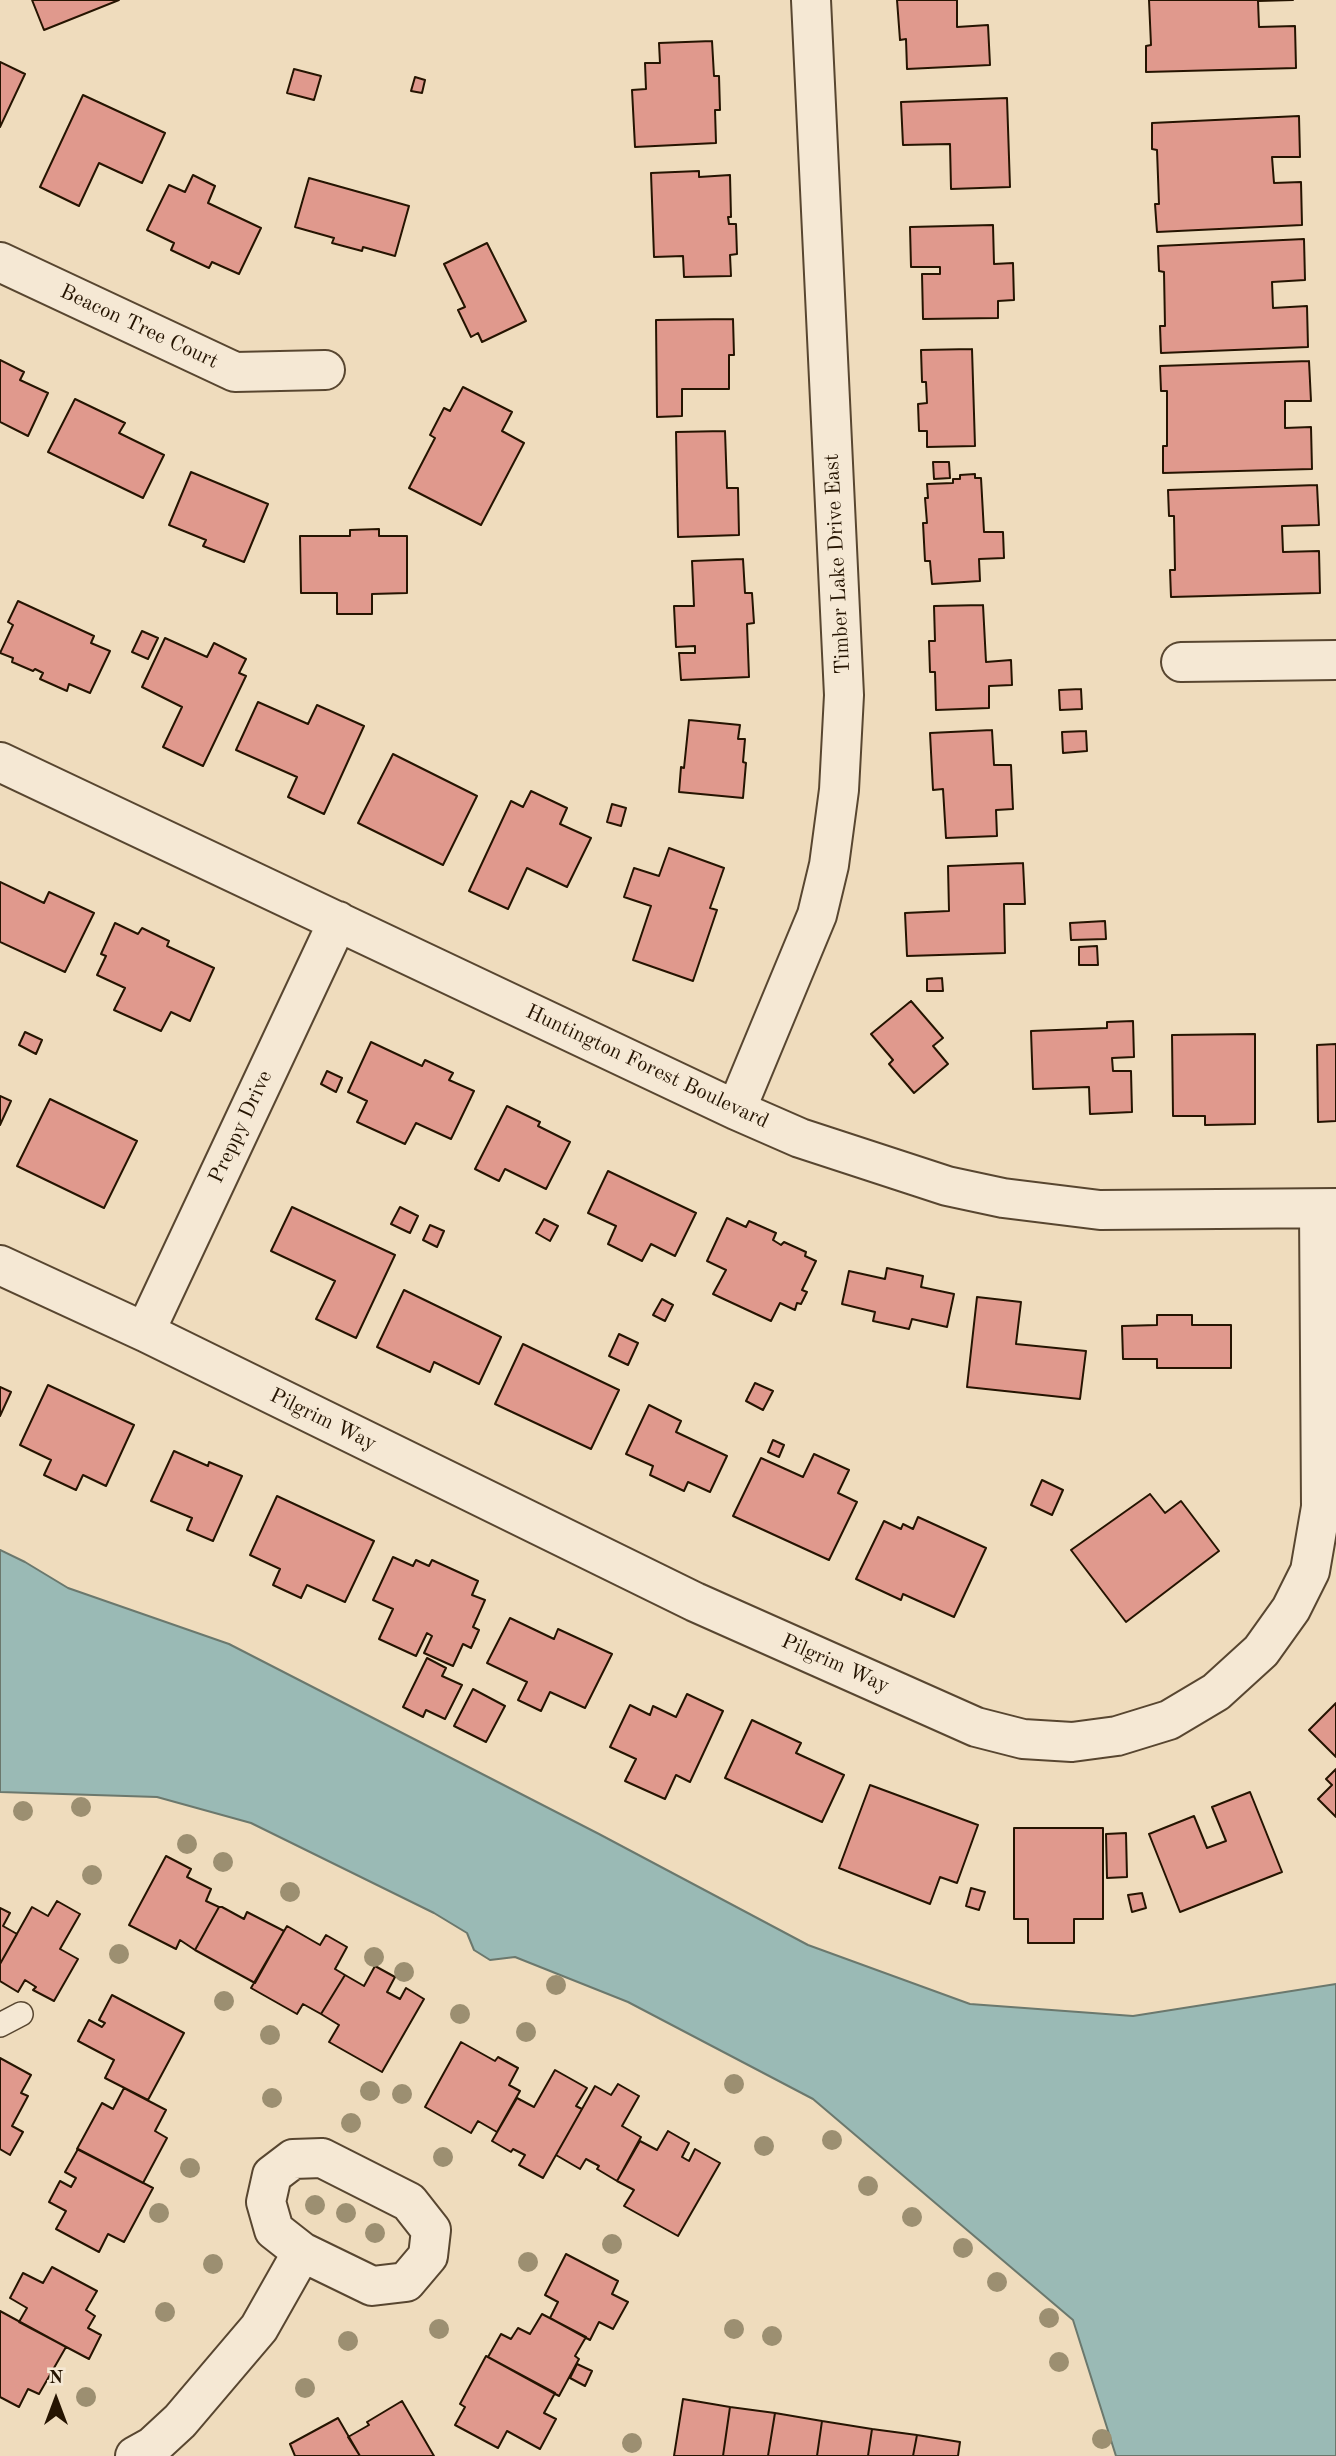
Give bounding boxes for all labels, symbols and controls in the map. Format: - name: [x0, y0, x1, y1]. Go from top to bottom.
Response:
- street label: Beacon Tree Court: [56, 279, 222, 375]
- street label: Timber Lake Drive East: [820, 453, 856, 675]
- street label: Huntington Forest Boulevard: [521, 1000, 773, 1134]
- street label: Preppy Drive: [204, 1066, 278, 1188]
- street label: Pilgrim Way: [265, 1383, 381, 1457]
- street label: Pilgrim Way: [777, 1629, 893, 1699]
- north arrow: [21, 2365, 91, 2435]
- text: N: [49, 2369, 63, 2388]

